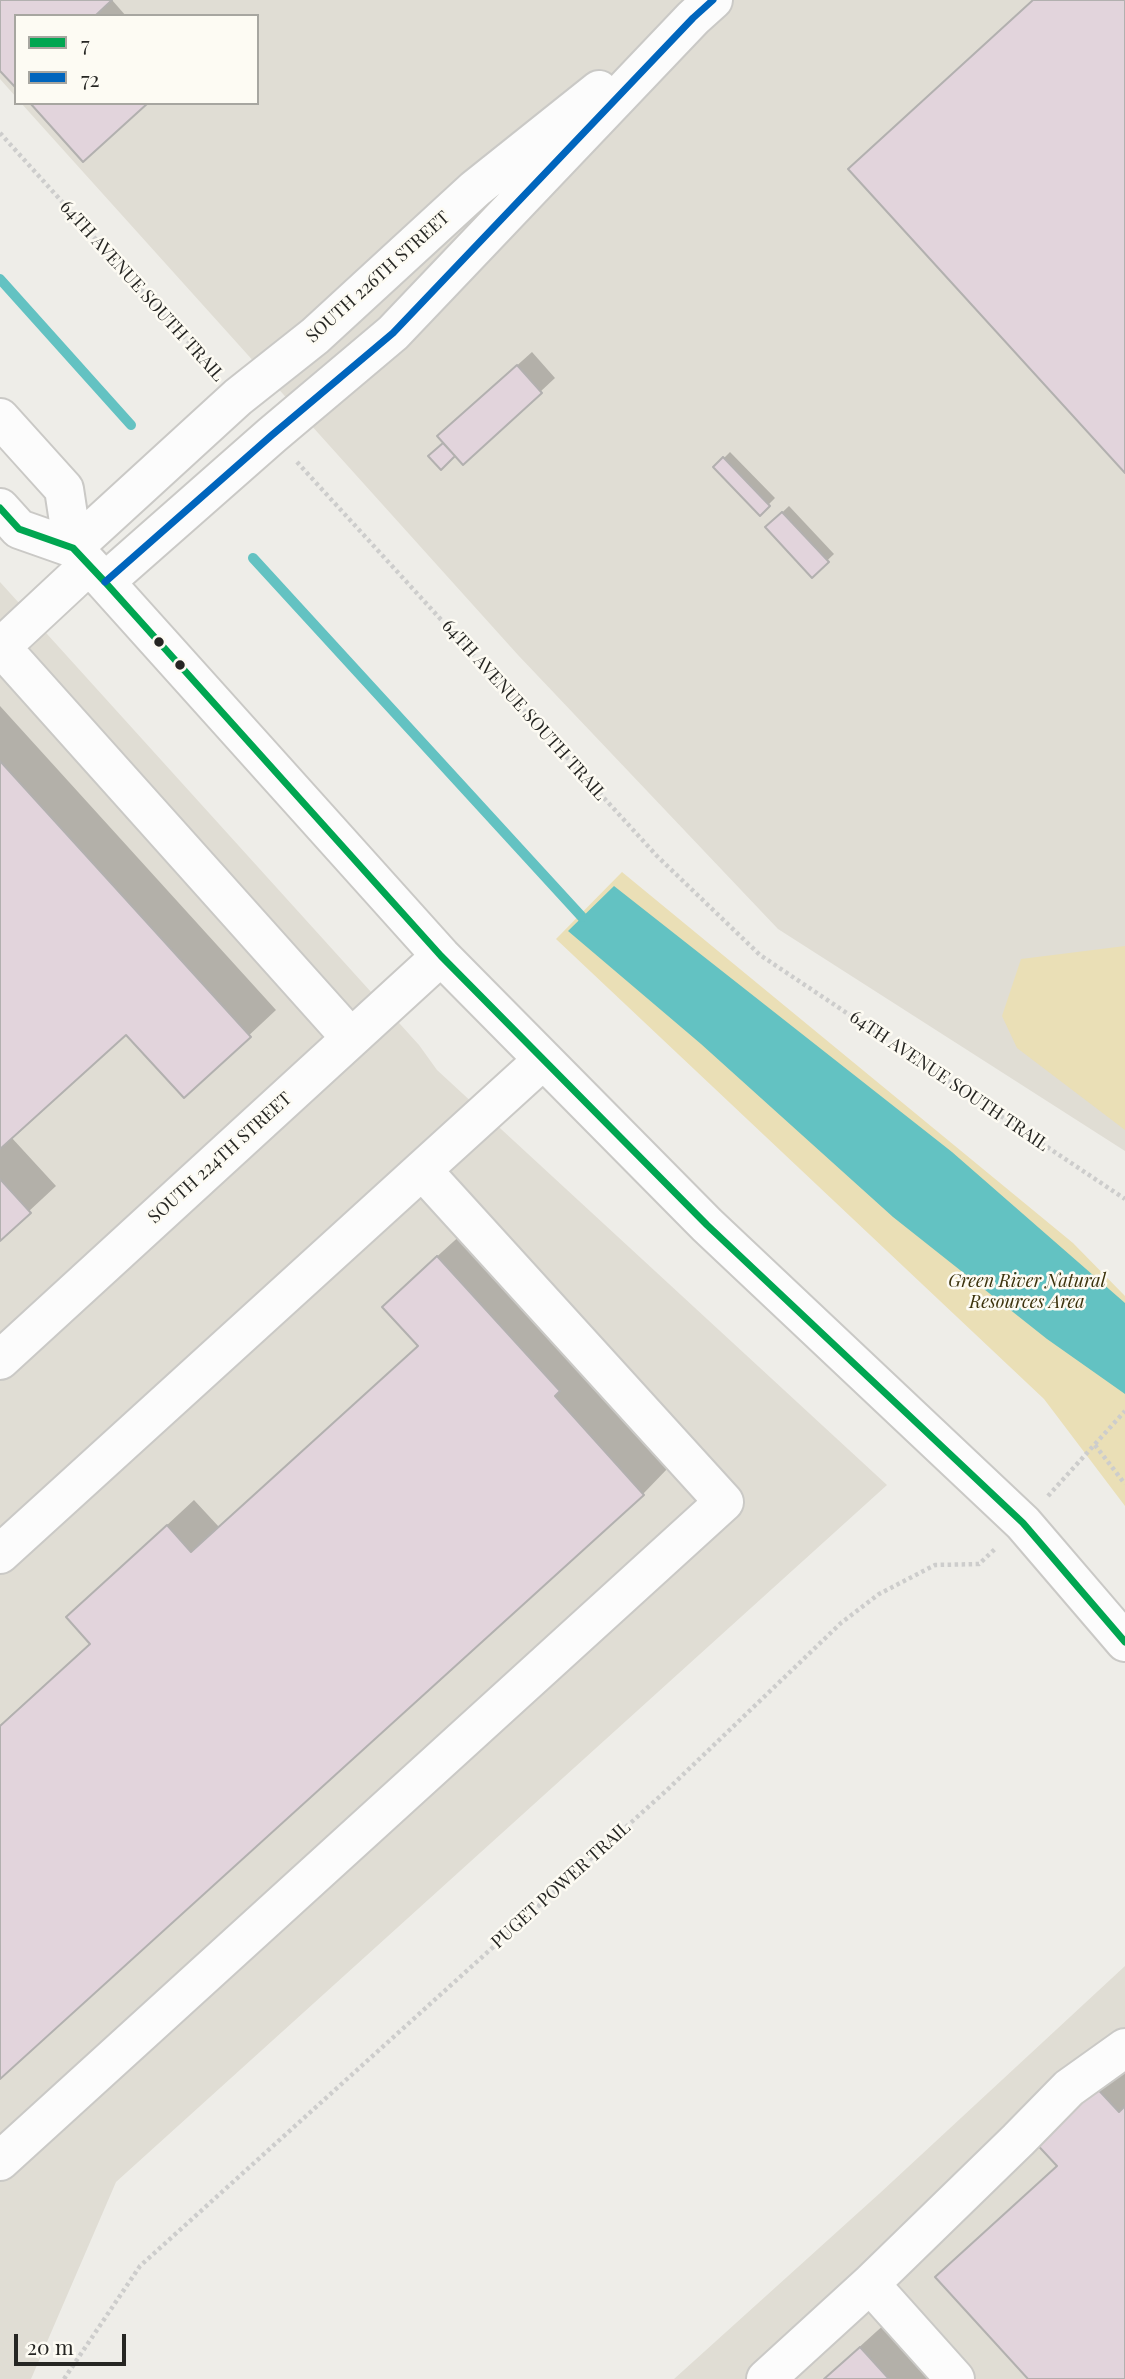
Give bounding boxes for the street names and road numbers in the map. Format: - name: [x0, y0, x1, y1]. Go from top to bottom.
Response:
- street label: 64TH AVENUE SOUTH TRAIL: [55, 196, 229, 386]
- street label: SOUTH 226TH STREET: [302, 207, 454, 347]
- street label: 64TH AVENUE SOUTH TRAIL: [437, 615, 611, 805]
- street label: 64TH AVENUE SOUTH TRAIL: [845, 1006, 1053, 1156]
- street label: SOUTH 224TH STREET: [144, 1088, 296, 1228]
- street label: PUGET POWER TRAIL: [487, 1817, 635, 1953]

